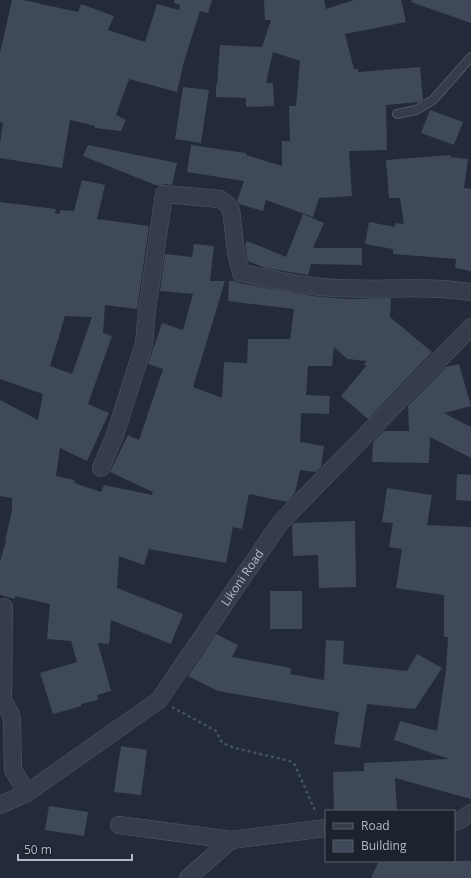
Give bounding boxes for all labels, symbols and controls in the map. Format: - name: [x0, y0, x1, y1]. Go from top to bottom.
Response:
- street label: Likoni Road: [217, 546, 267, 609]
- legend: [325, 810, 455, 862]
- text: Road: [361, 817, 390, 834]
- scale bar: [18, 836, 132, 862]
- text: Building: [361, 837, 407, 854]
- text: 50 m: [24, 841, 52, 858]

